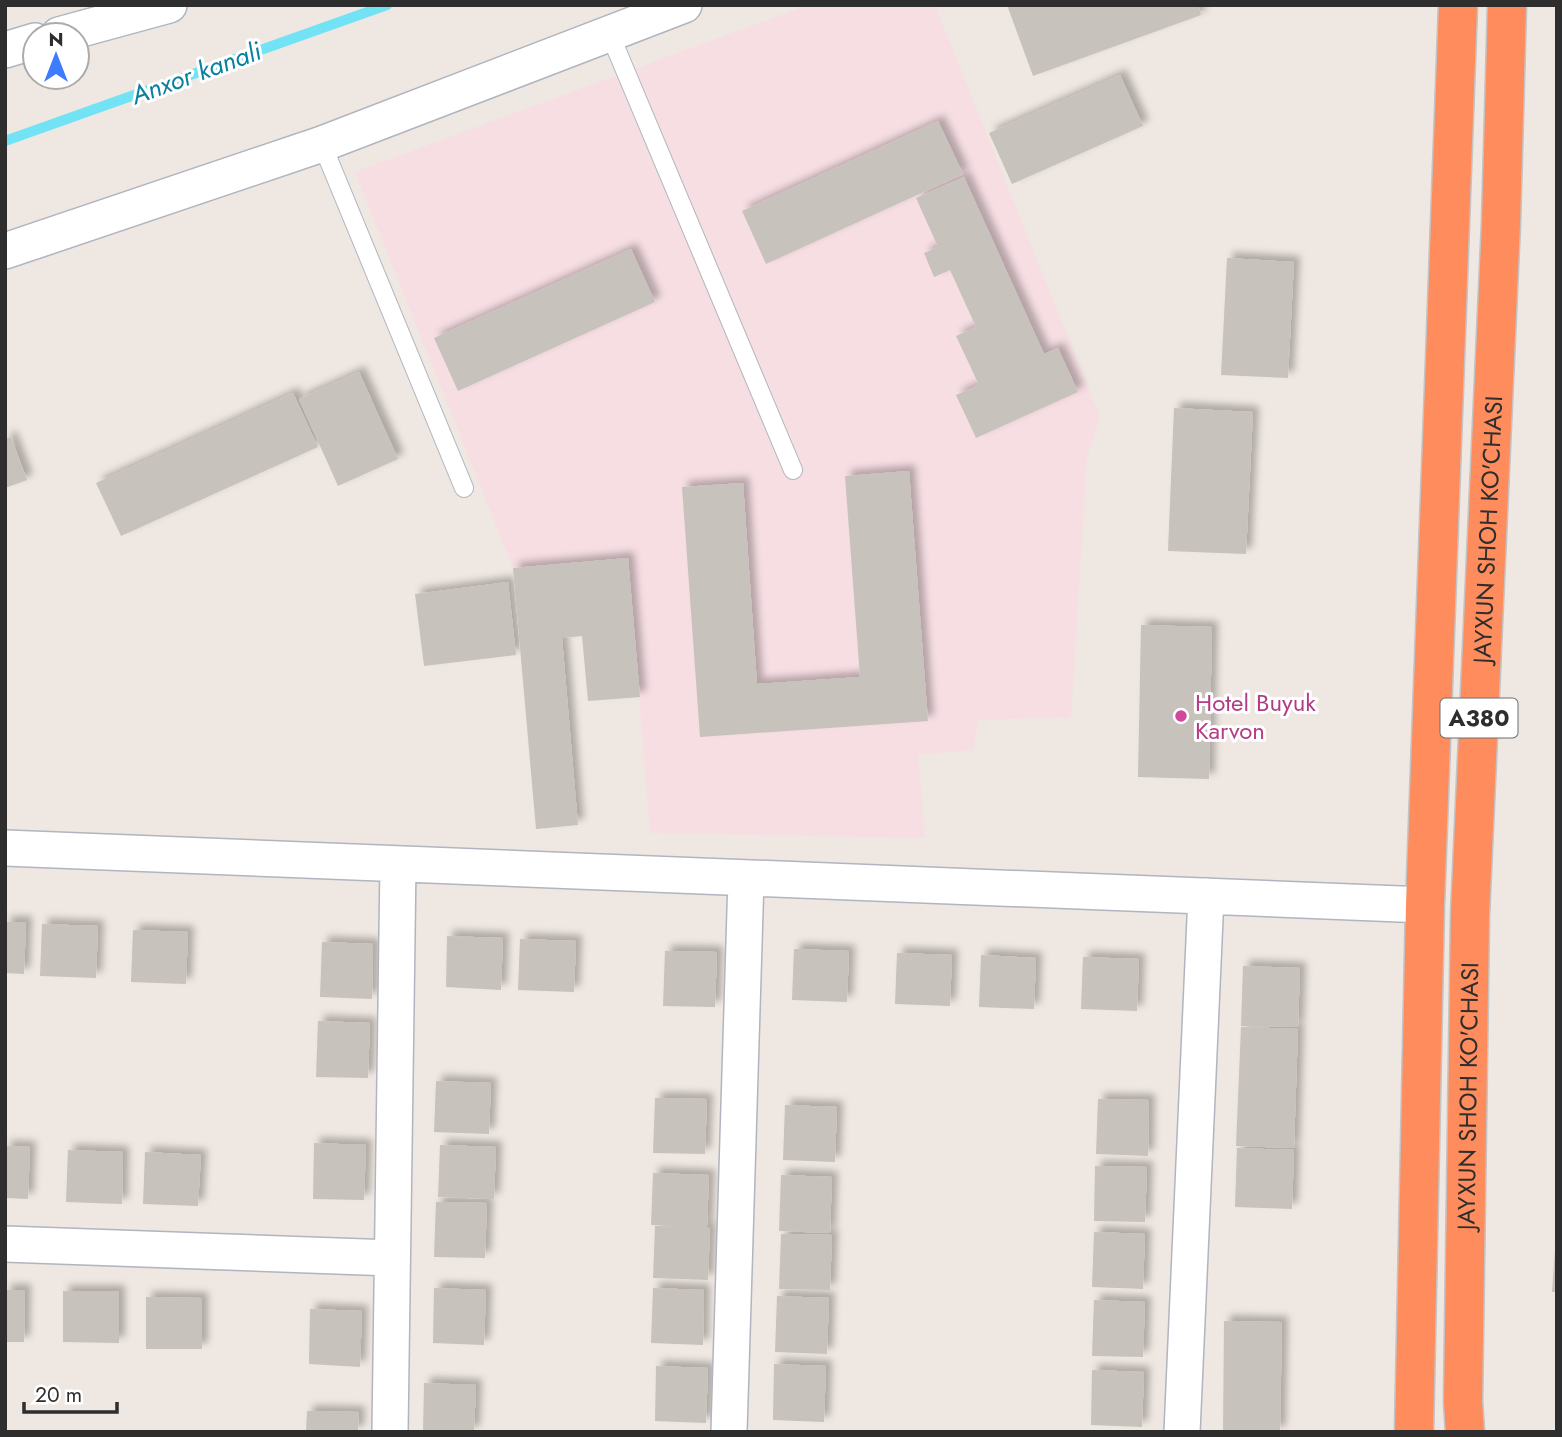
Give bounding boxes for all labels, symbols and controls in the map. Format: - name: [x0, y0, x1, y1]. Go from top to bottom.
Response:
- north arrow: [21, 21, 91, 91]
- text: N: [48, 26, 64, 53]
- water label: Anxor kanali: [125, 32, 267, 114]
- street label: JAYXUN SHOH KO'CHASI: [1464, 395, 1511, 667]
- place label: Hotel Buyuk Karvon: [1195, 685, 1316, 748]
- road number: A380: [1440, 698, 1518, 738]
- marker: Hotel Buyuk Karvon: [1173, 708, 1189, 724]
- street label: JAYXUN SHOH KO'CHASI: [1448, 962, 1487, 1233]
- scale bar: [24, 1370, 117, 1414]
- text: 20 m: [35, 1380, 82, 1410]

